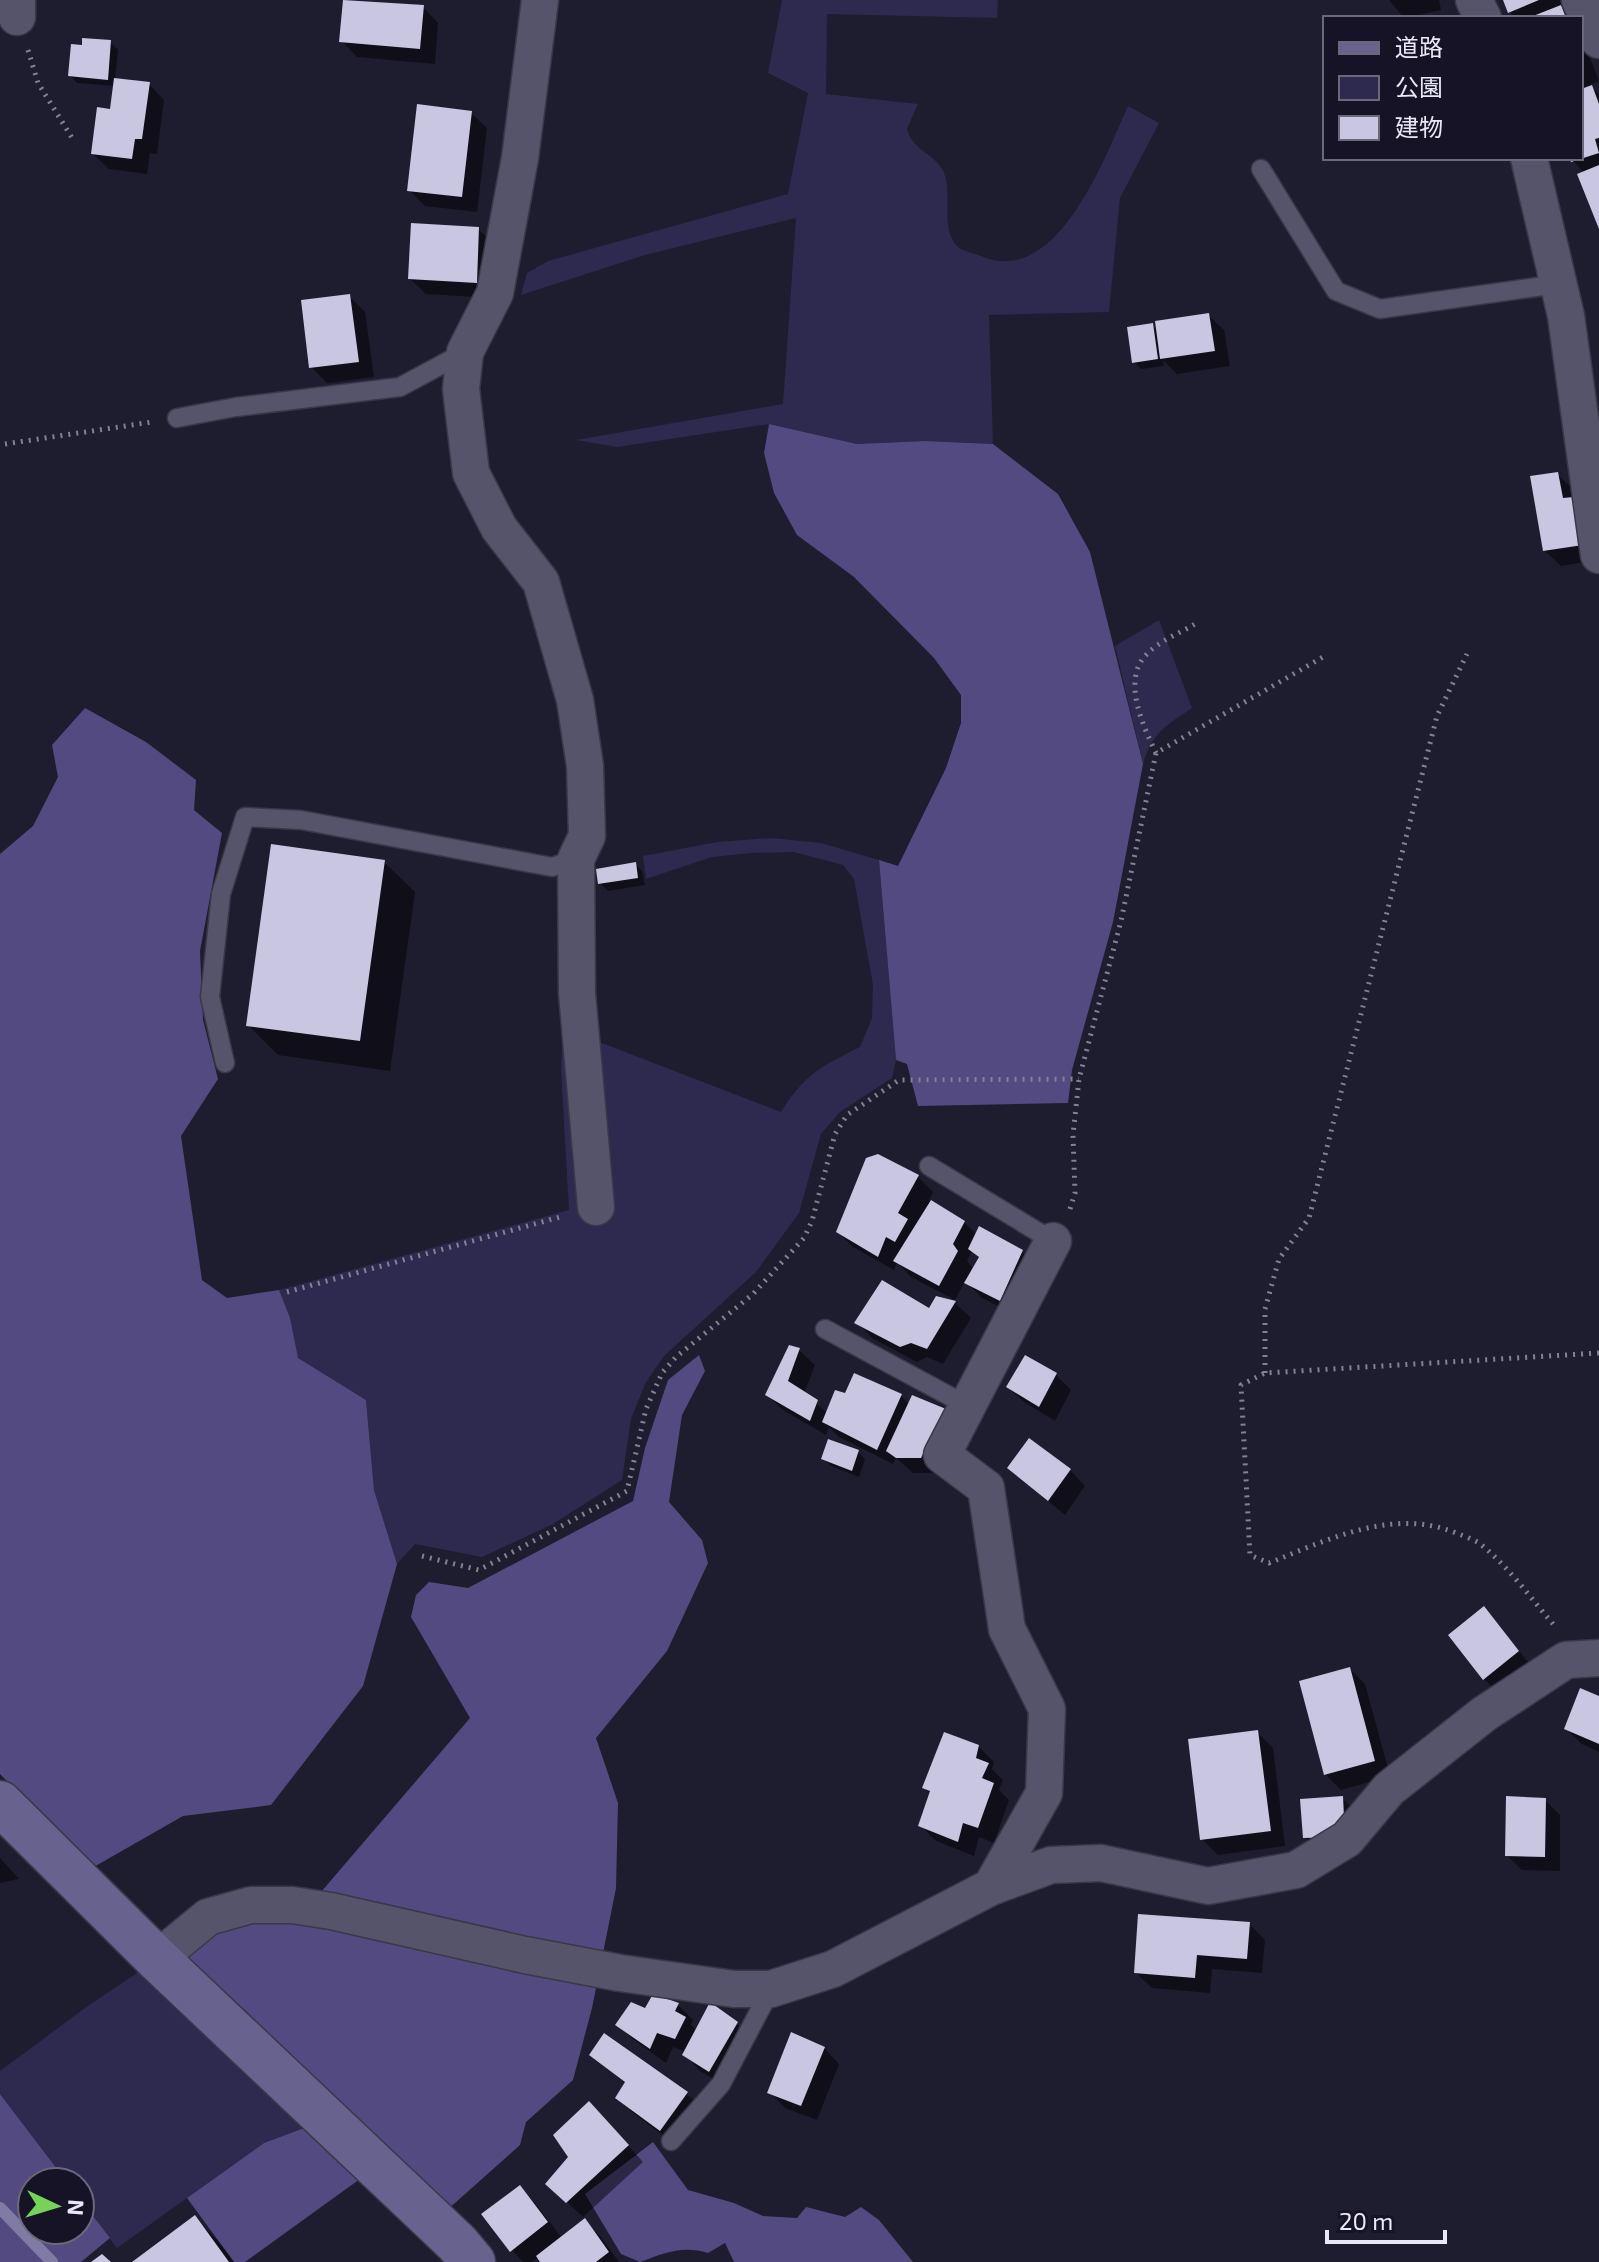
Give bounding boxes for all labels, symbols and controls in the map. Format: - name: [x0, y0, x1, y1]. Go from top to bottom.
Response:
- legend: [1323, 16, 1583, 160]
- text: 道路: [1395, 32, 1443, 61]
- text: 公園: [1395, 72, 1443, 101]
- text: 建物: [1395, 112, 1443, 141]
- north arrow: [16, 2166, 96, 2246]
- scale bar: [1327, 2194, 1445, 2244]
- text: N: [63, 2199, 90, 2216]
- text: 20 m: [1339, 2206, 1393, 2235]

